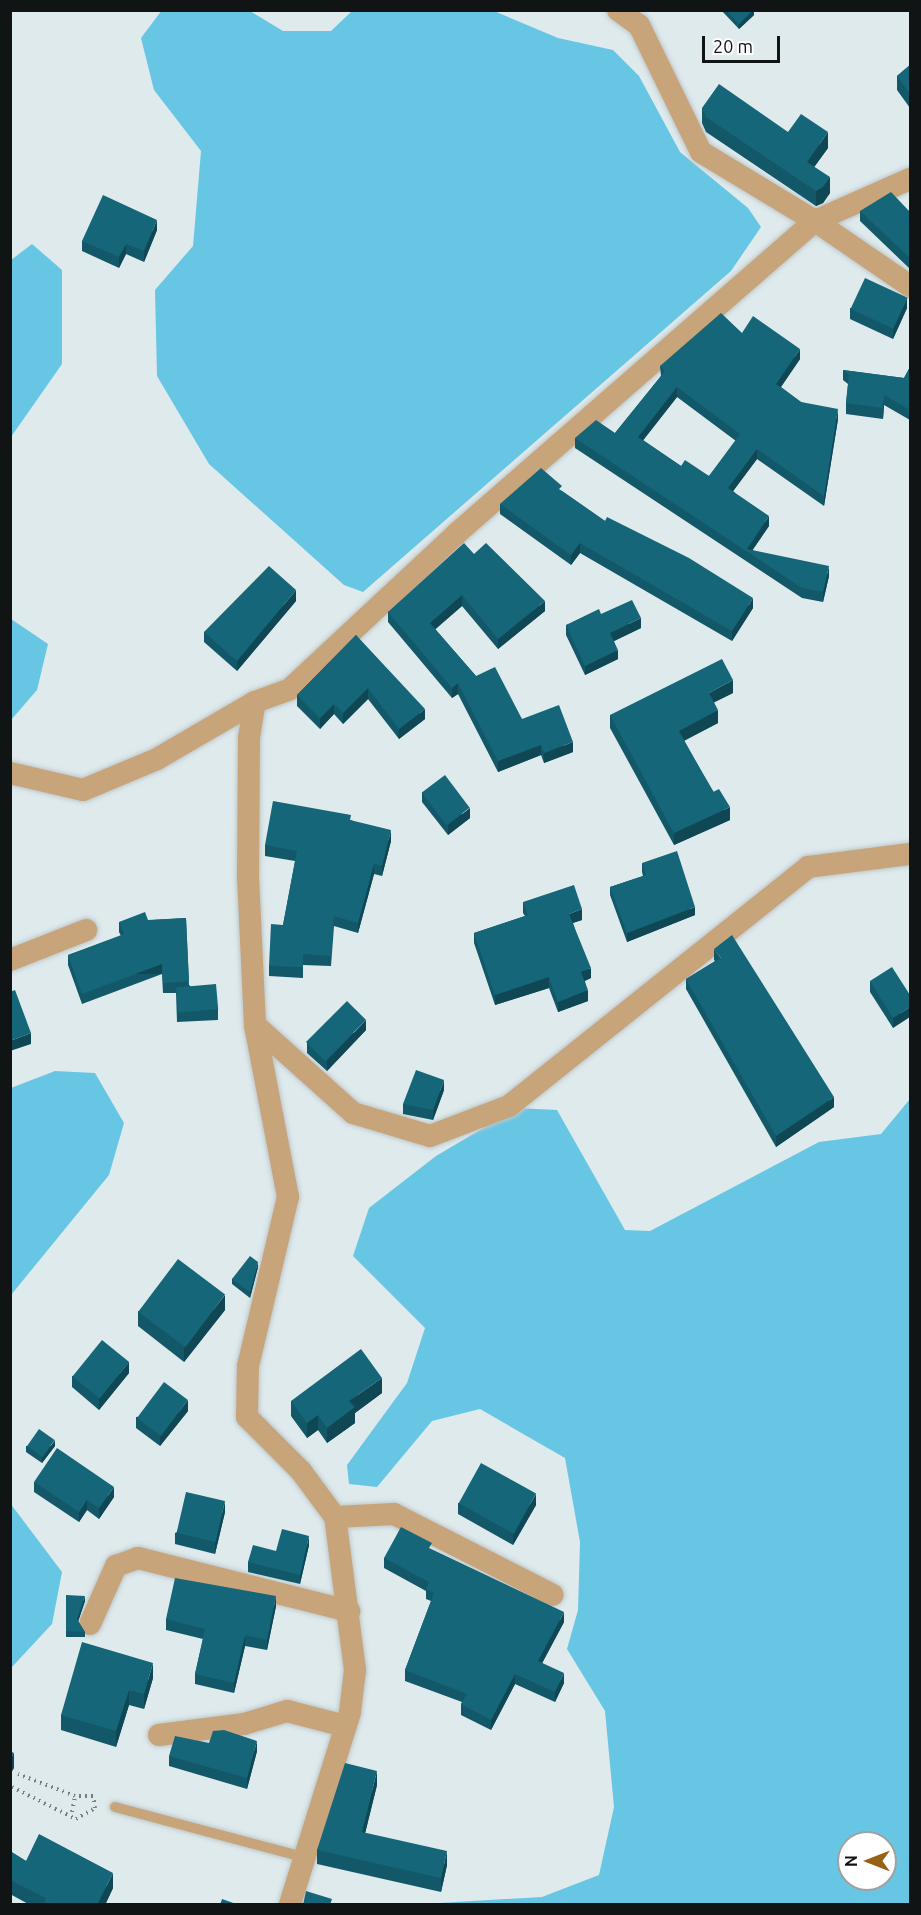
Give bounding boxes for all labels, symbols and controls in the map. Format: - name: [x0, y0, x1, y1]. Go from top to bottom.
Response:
- scale bar: [705, 24, 783, 62]
- text: 20 m: [713, 36, 753, 56]
- north arrow: [837, 1831, 897, 1891]
- text: N: [842, 1855, 860, 1867]

